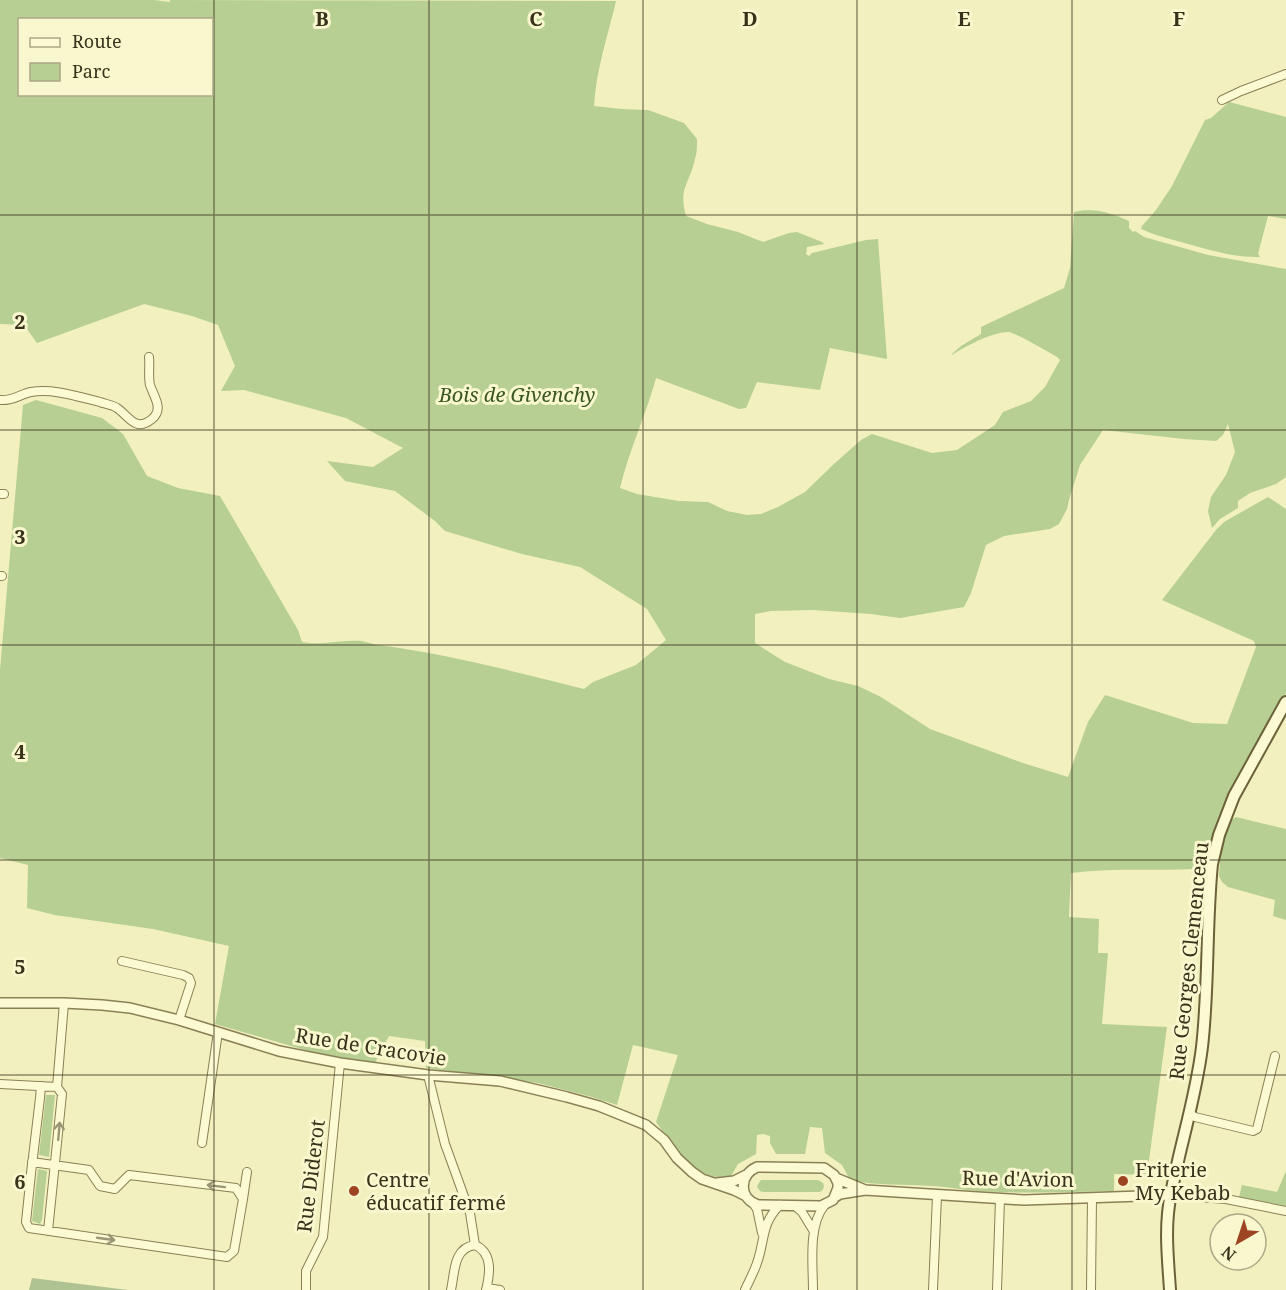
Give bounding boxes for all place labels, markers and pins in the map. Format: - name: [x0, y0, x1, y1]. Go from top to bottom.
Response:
- place label: Friterie My Kebab: [1135, 1156, 1230, 1206]
- place label: Centre éducatif fermé: [366, 1166, 506, 1216]
- marker: Friterie My Kebab: [1116, 1174, 1130, 1188]
- marker: Centre éducatif fermé: [347, 1184, 361, 1198]

